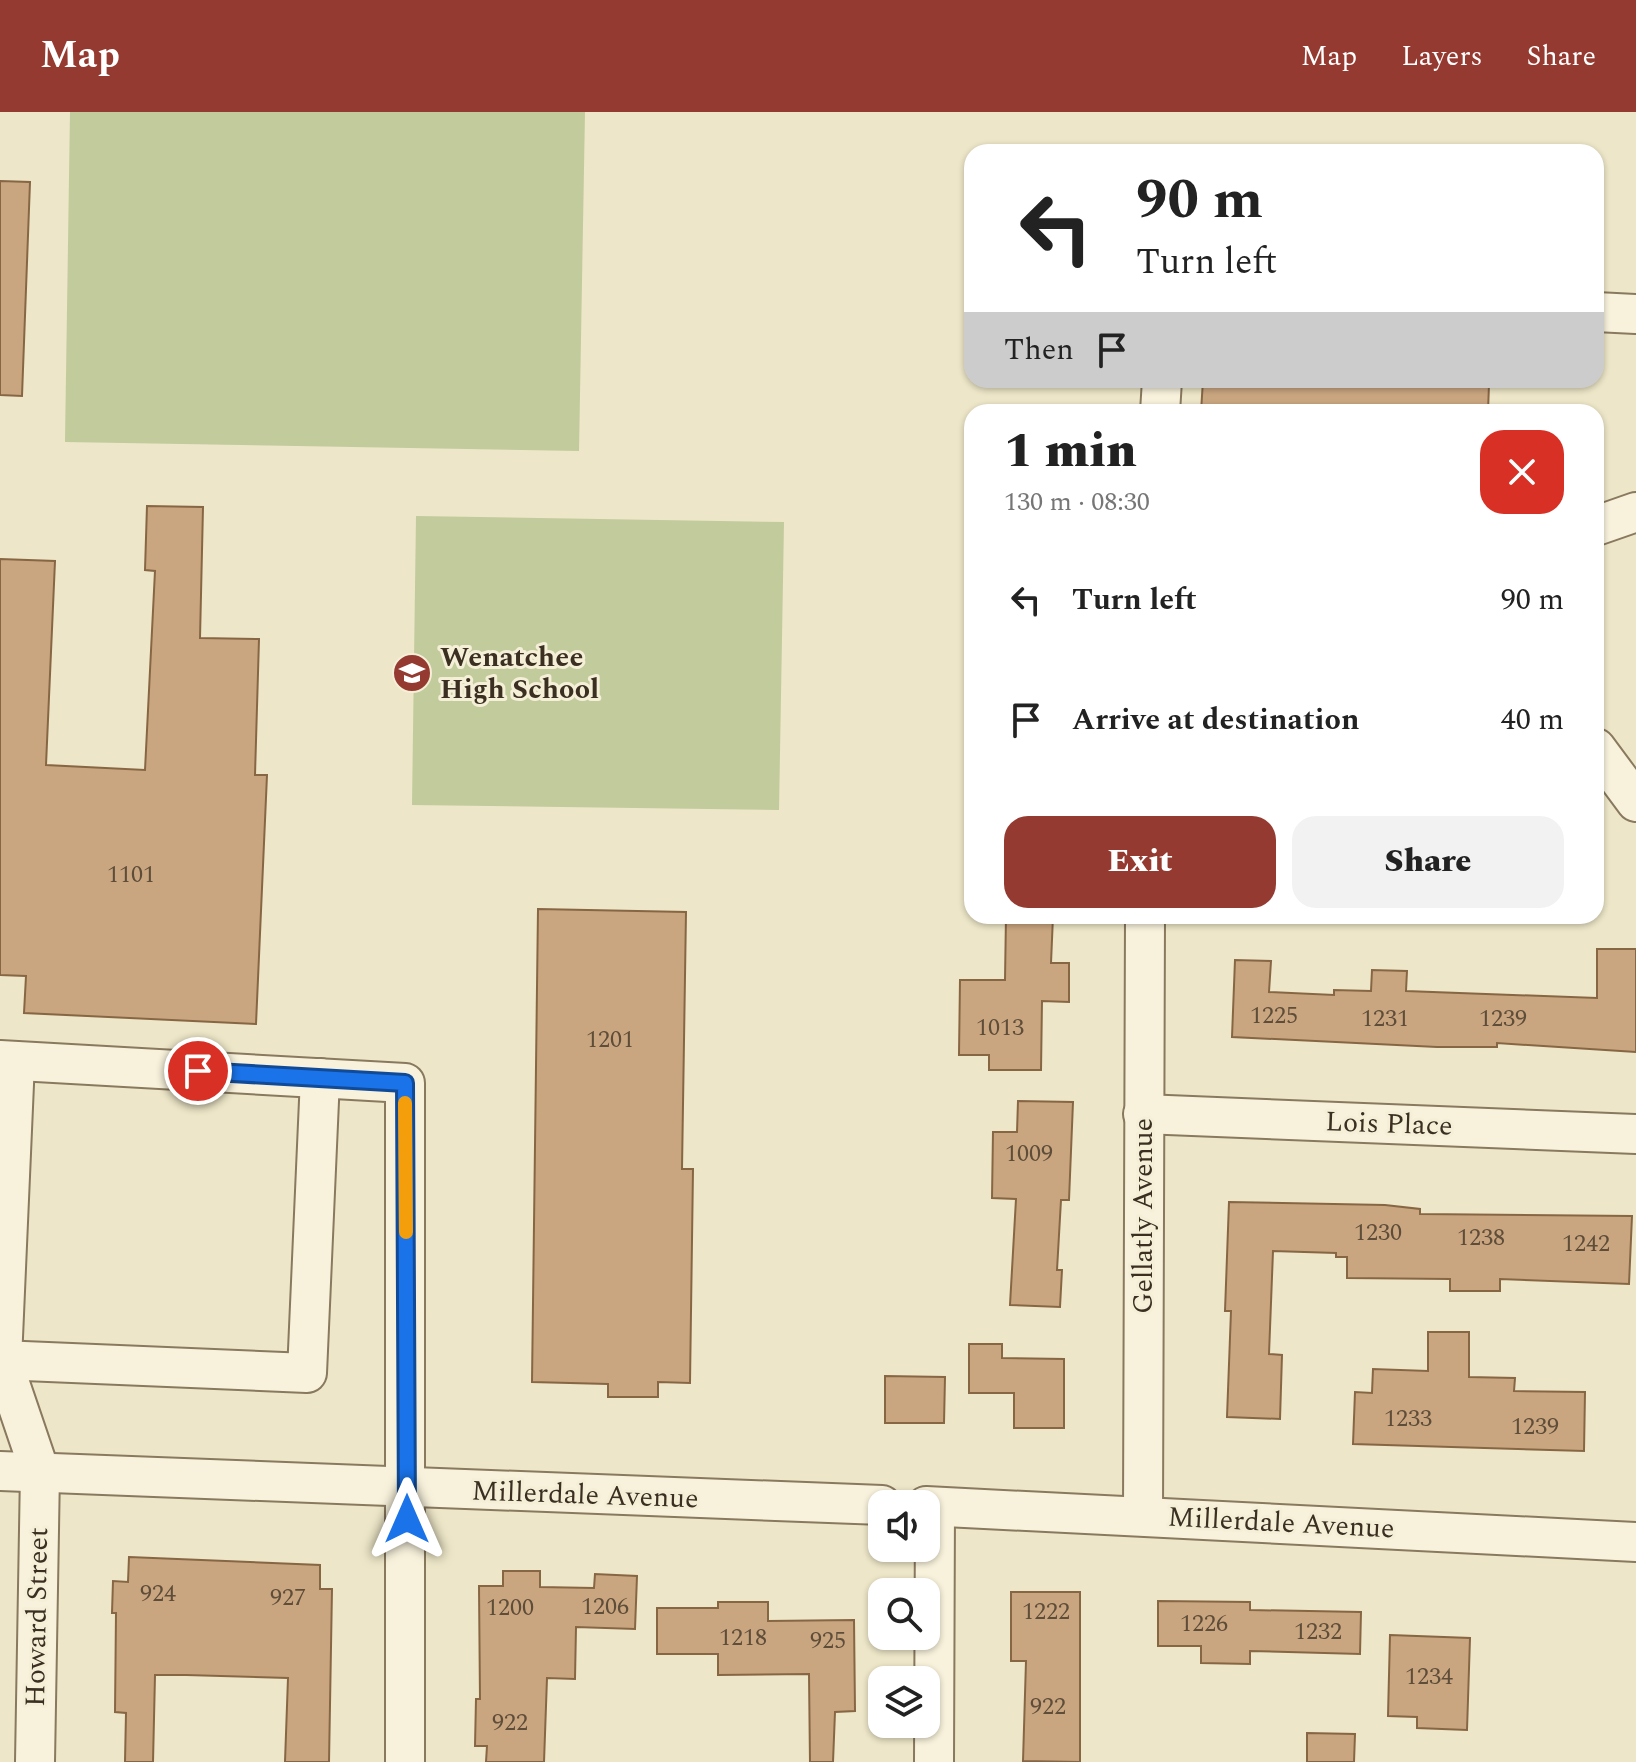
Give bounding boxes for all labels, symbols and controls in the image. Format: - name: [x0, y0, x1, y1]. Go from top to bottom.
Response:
- text: Map: [40, 27, 120, 85]
- text: Map: [1301, 35, 1357, 78]
- text: Layers: [1401, 35, 1483, 78]
- text: Share: [1527, 35, 1596, 78]
- text: 90 m: [1136, 158, 1263, 243]
- icon: left: [1004, 176, 1108, 280]
- text: Turn left: [1136, 235, 1277, 290]
- text: Then: [1004, 327, 1074, 373]
- icon: arrive: [1090, 328, 1134, 372]
- text: 1 min: [1004, 415, 1137, 488]
- button: close: [1480, 430, 1564, 514]
- text: 130 m · 08:30: [1004, 482, 1150, 522]
- text: Turn left: [1072, 577, 1197, 623]
- text: 90 m: [1501, 577, 1564, 623]
- icon: left: [1004, 578, 1048, 622]
- place label: Wenatchee High School: [440, 636, 599, 711]
- school or university icon: Wenatchee High School: [391, 652, 433, 694]
- text: Arrive at destination: [1072, 697, 1359, 743]
- text: 40 m: [1501, 697, 1564, 743]
- icon: arrive: [1004, 698, 1048, 742]
- button: Exit: [1004, 816, 1276, 908]
- button: Share: [1292, 816, 1564, 908]
- house number: 1101: [107, 857, 155, 893]
- house number: 1225: [1250, 998, 1298, 1034]
- house number: 1231: [1361, 1001, 1409, 1037]
- house number: 1239: [1479, 1001, 1527, 1037]
- house number: 1013: [976, 1010, 1024, 1046]
- house number: 1201: [586, 1022, 634, 1058]
- pin: [164, 1037, 232, 1105]
- icon: arrive: [176, 1049, 220, 1093]
- street label: Lois Place: [1325, 1100, 1453, 1148]
- street label: Gellatly Avenue: [1122, 1118, 1165, 1314]
- house number: 1009: [1005, 1136, 1053, 1172]
- house number: 1230: [1354, 1215, 1402, 1251]
- house number: 1238: [1457, 1220, 1505, 1256]
- house number: 1242: [1562, 1226, 1610, 1262]
- house number: 1233: [1384, 1401, 1432, 1437]
- house number: 1239: [1511, 1409, 1559, 1445]
- street label: Millerdale Avenue: [471, 1470, 699, 1520]
- position arrow: [365, 1477, 449, 1561]
- map controls: [868, 1490, 940, 1738]
- button: sound: [868, 1490, 940, 1562]
- street label: Millerdale Avenue: [1166, 1496, 1396, 1550]
- street label: Howard Street: [14, 1527, 60, 1707]
- house number: 924: [140, 1576, 176, 1612]
- button: search: [868, 1578, 940, 1650]
- house number: 927: [270, 1580, 306, 1616]
- house number: 1206: [581, 1589, 629, 1625]
- house number: 1200: [486, 1590, 534, 1626]
- house number: 1222: [1022, 1594, 1070, 1630]
- house number: 1226: [1180, 1606, 1228, 1642]
- house number: 1232: [1294, 1614, 1342, 1650]
- house number: 1218: [719, 1620, 767, 1656]
- house number: 925: [810, 1623, 846, 1659]
- house number: 1234: [1405, 1659, 1453, 1695]
- button: layers: [868, 1666, 940, 1738]
- house number: 922: [1030, 1689, 1066, 1725]
- house number: 922: [492, 1705, 528, 1741]

